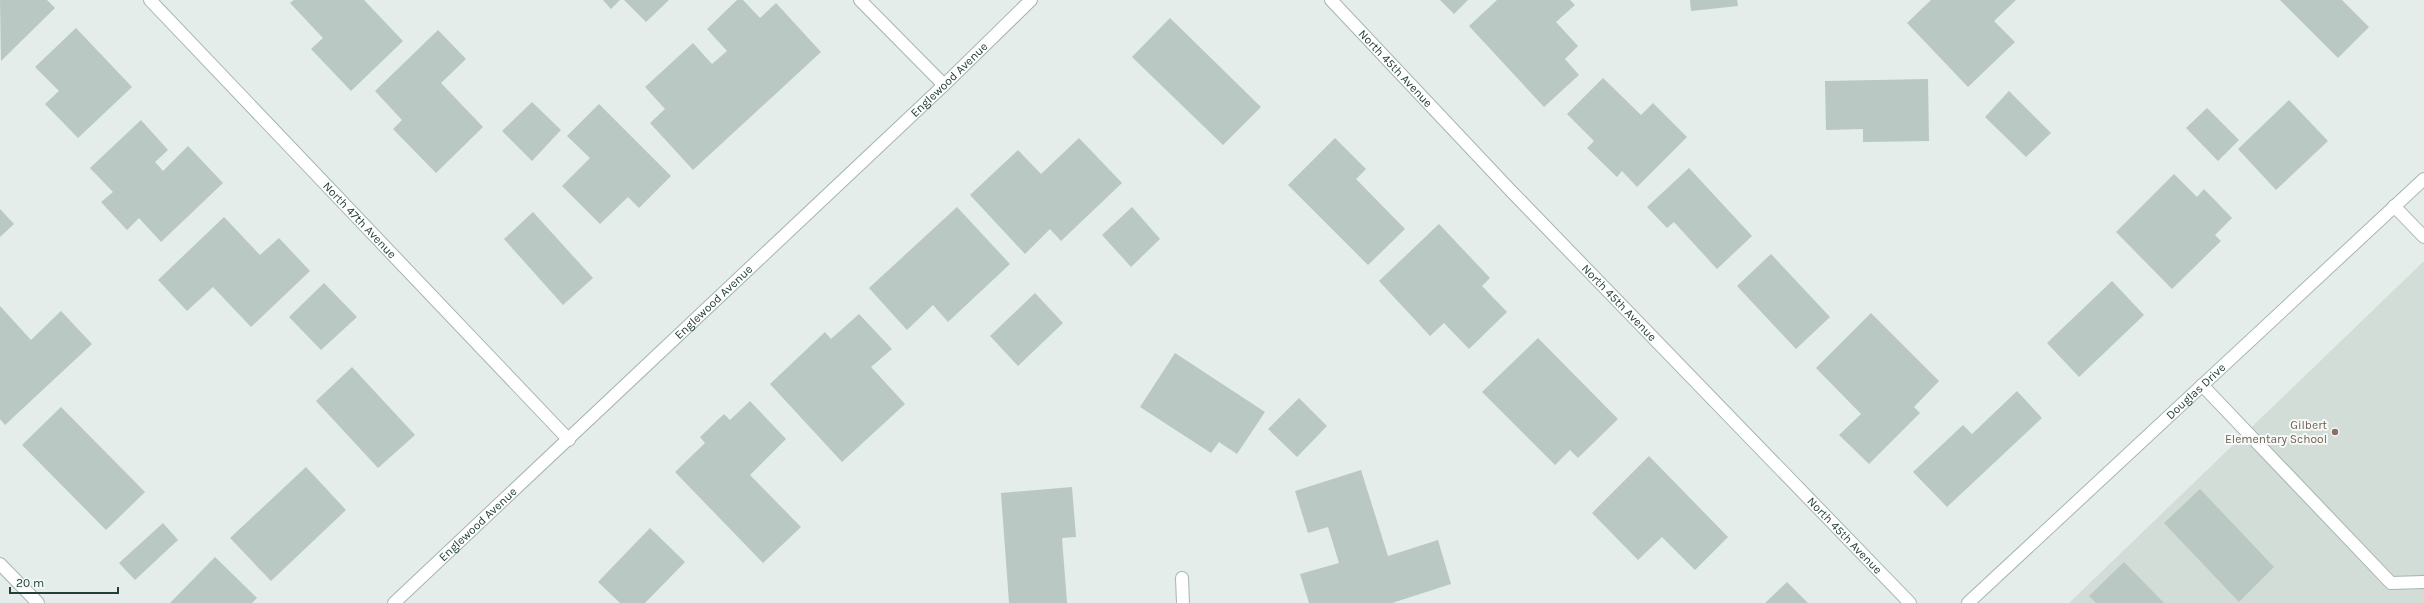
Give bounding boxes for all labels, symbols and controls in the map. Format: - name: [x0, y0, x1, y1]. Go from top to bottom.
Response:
- street label: North 45th Avenue: [1356, 27, 1435, 110]
- street label: Englewood Avenue: [908, 39, 991, 120]
- street label: North 47th Avenue: [320, 179, 399, 261]
- street label: North 45th Avenue: [1579, 261, 1660, 344]
- street label: Englewood Avenue: [672, 262, 755, 342]
- street label: Douglas Drive: [2163, 360, 2228, 422]
- place label: Gilbert Elementary School: [2225, 418, 2327, 446]
- marker: Gilbert Elementary School: [2330, 427, 2340, 437]
- street label: Englewood Avenue: [436, 484, 520, 564]
- street label: North 45th Avenue: [1804, 494, 1885, 577]
- scale bar: [10, 569, 118, 595]
- text: 20 m: [16, 576, 44, 590]

